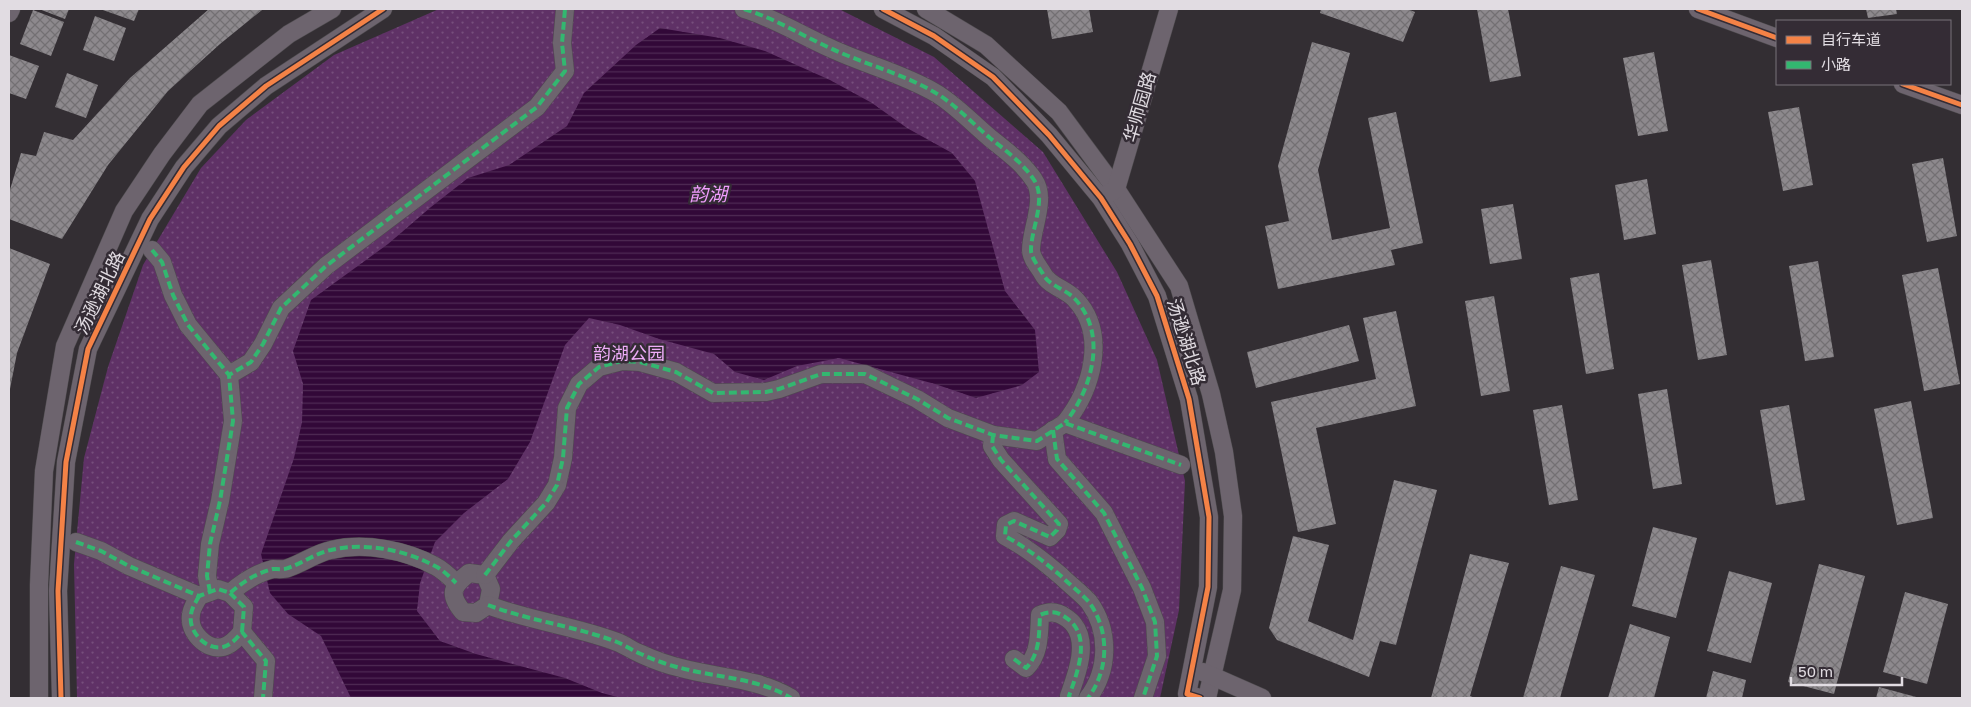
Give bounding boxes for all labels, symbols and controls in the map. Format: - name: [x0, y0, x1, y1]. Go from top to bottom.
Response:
- legend: [1776, 20, 1951, 85]
- text: 自行车道: [1821, 30, 1881, 48]
- text: 小路: [1821, 55, 1851, 73]
- street label: 华师园路: [1119, 69, 1160, 144]
- water label: 韵湖: [689, 182, 730, 205]
- street label: 汤逊湖北路: [69, 247, 129, 338]
- street label: 汤逊湖北路: [1163, 295, 1211, 388]
- park label: 韵湖公园: [593, 342, 665, 364]
- scale bar: [1791, 654, 1902, 686]
- text: 50 m: [1798, 662, 1833, 680]

